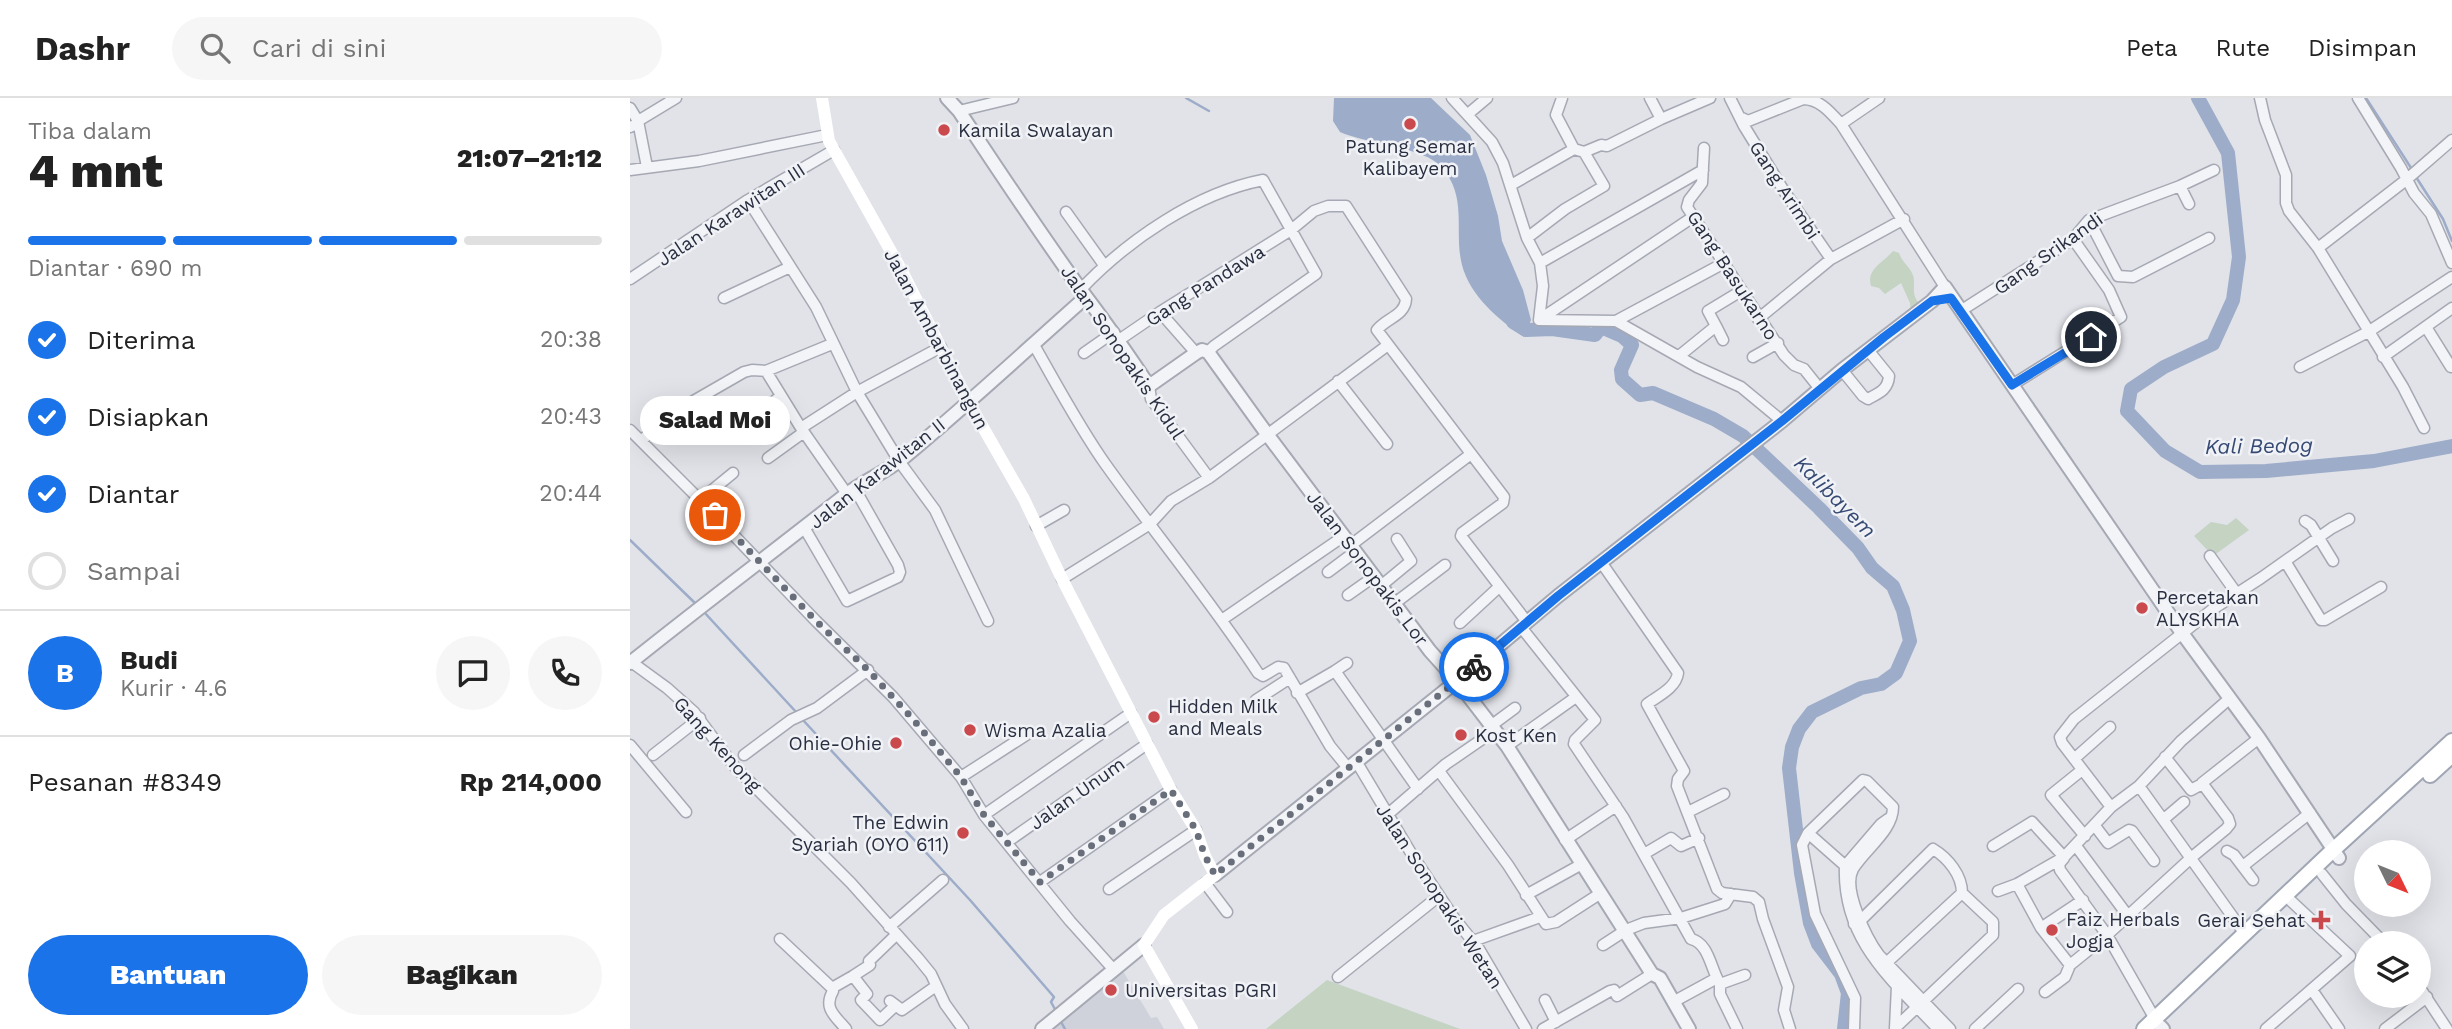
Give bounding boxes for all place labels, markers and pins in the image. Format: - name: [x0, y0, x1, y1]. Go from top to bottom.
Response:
- marker: Patung Semar Kalibayem: [1402, 116, 1418, 132]
- place label: Kamila Swalayan: [958, 119, 1113, 142]
- marker: Kamila Swalayan: [936, 122, 952, 138]
- place label: Patung Semar Kalibayem: [1345, 135, 1475, 180]
- pin: [2061, 307, 2121, 367]
- callout: Salad Moi: [640, 396, 790, 445]
- pin: [685, 485, 745, 545]
- place label: Percetakan ALYSKHA: [2156, 586, 2259, 631]
- marker: Percetakan ALYSKHA: [2134, 600, 2150, 616]
- place label: Hidden Milk and Meals: [1168, 695, 1278, 740]
- marker: Hidden Milk and Meals: [1146, 709, 1162, 725]
- place label: Wisma Azalia: [984, 719, 1107, 742]
- marker: Wisma Azalia: [962, 722, 978, 738]
- place label: Kost Ken: [1475, 724, 1557, 747]
- marker: Kost Ken: [1453, 727, 1469, 743]
- place label: Ohie-Ohie: [789, 732, 882, 755]
- marker: Ohie-Ohie: [888, 735, 904, 751]
- place label: The Edwin Syariah (OYO 611): [791, 811, 949, 856]
- marker: The Edwin Syariah (OYO 611): [955, 825, 971, 841]
- place label: Faiz Herbals Jogja: [2066, 908, 2180, 953]
- place label: Gerai Sehat: [2197, 909, 2305, 932]
- marker: Gerai Sehat: [2311, 910, 2331, 930]
- marker: Faiz Herbals Jogja: [2044, 922, 2060, 938]
- place label: Universitas PGRI: [1125, 979, 1277, 1002]
- marker: Universitas PGRI: [1103, 982, 1119, 998]

